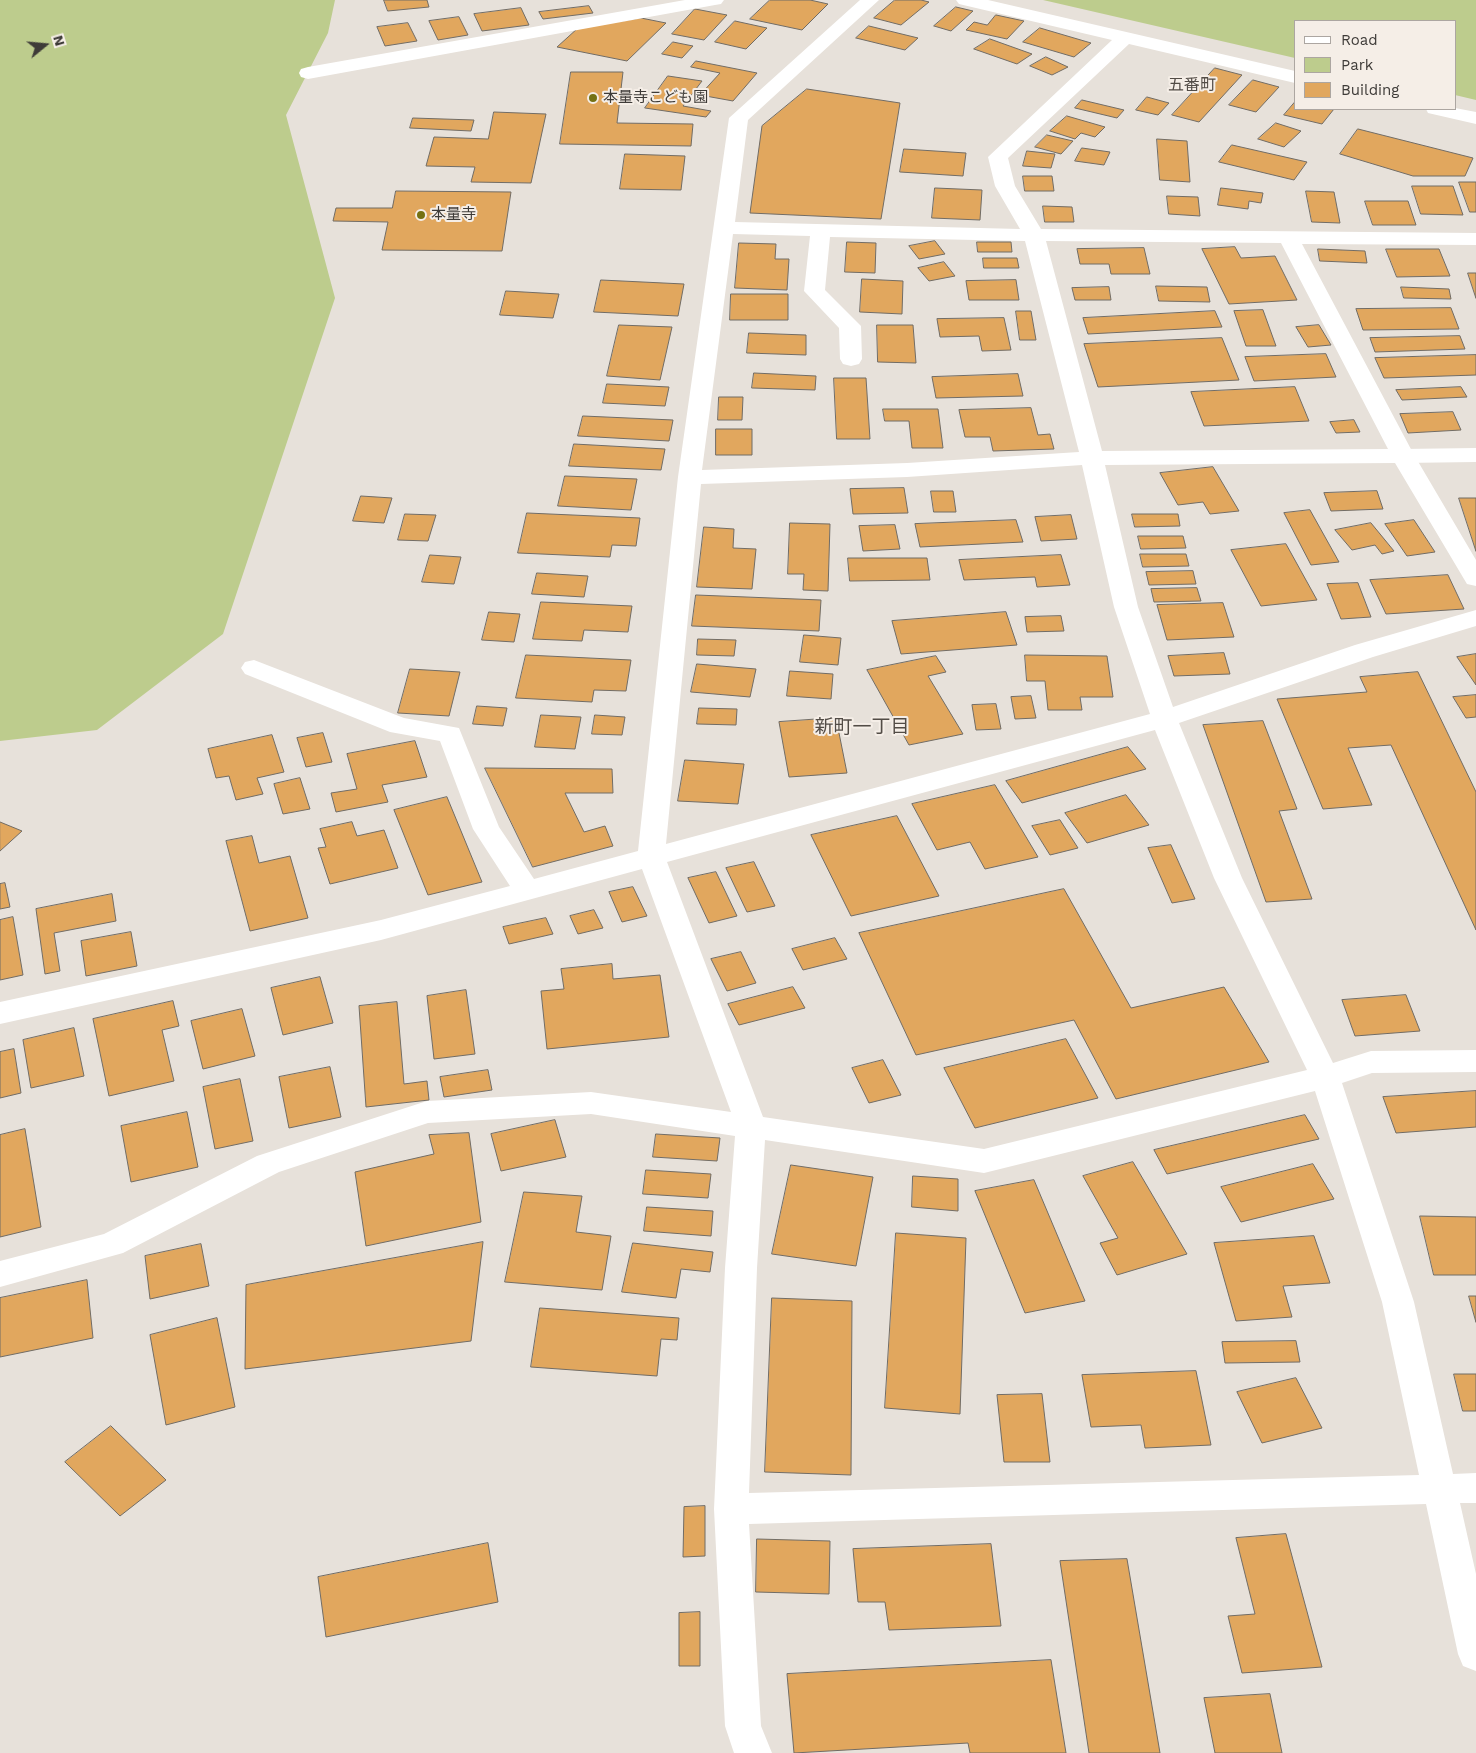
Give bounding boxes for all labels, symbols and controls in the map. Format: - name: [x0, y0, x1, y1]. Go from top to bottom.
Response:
- north arrow: [20, 20, 70, 70]
- legend: [1294, 20, 1456, 110]
- text: Road: [1341, 31, 1378, 49]
- text: N: [50, 33, 69, 48]
- text: Park: [1341, 56, 1373, 74]
- district label: 五番町: [1168, 75, 1216, 95]
- text: Building: [1341, 81, 1399, 99]
- place label: 本量寺こども園: [603, 89, 708, 107]
- marker: 本量寺こども園: [587, 92, 599, 104]
- place label: 本量寺: [431, 206, 476, 224]
- marker: 本量寺: [415, 209, 427, 221]
- district label: 新町一丁目: [815, 716, 909, 738]

